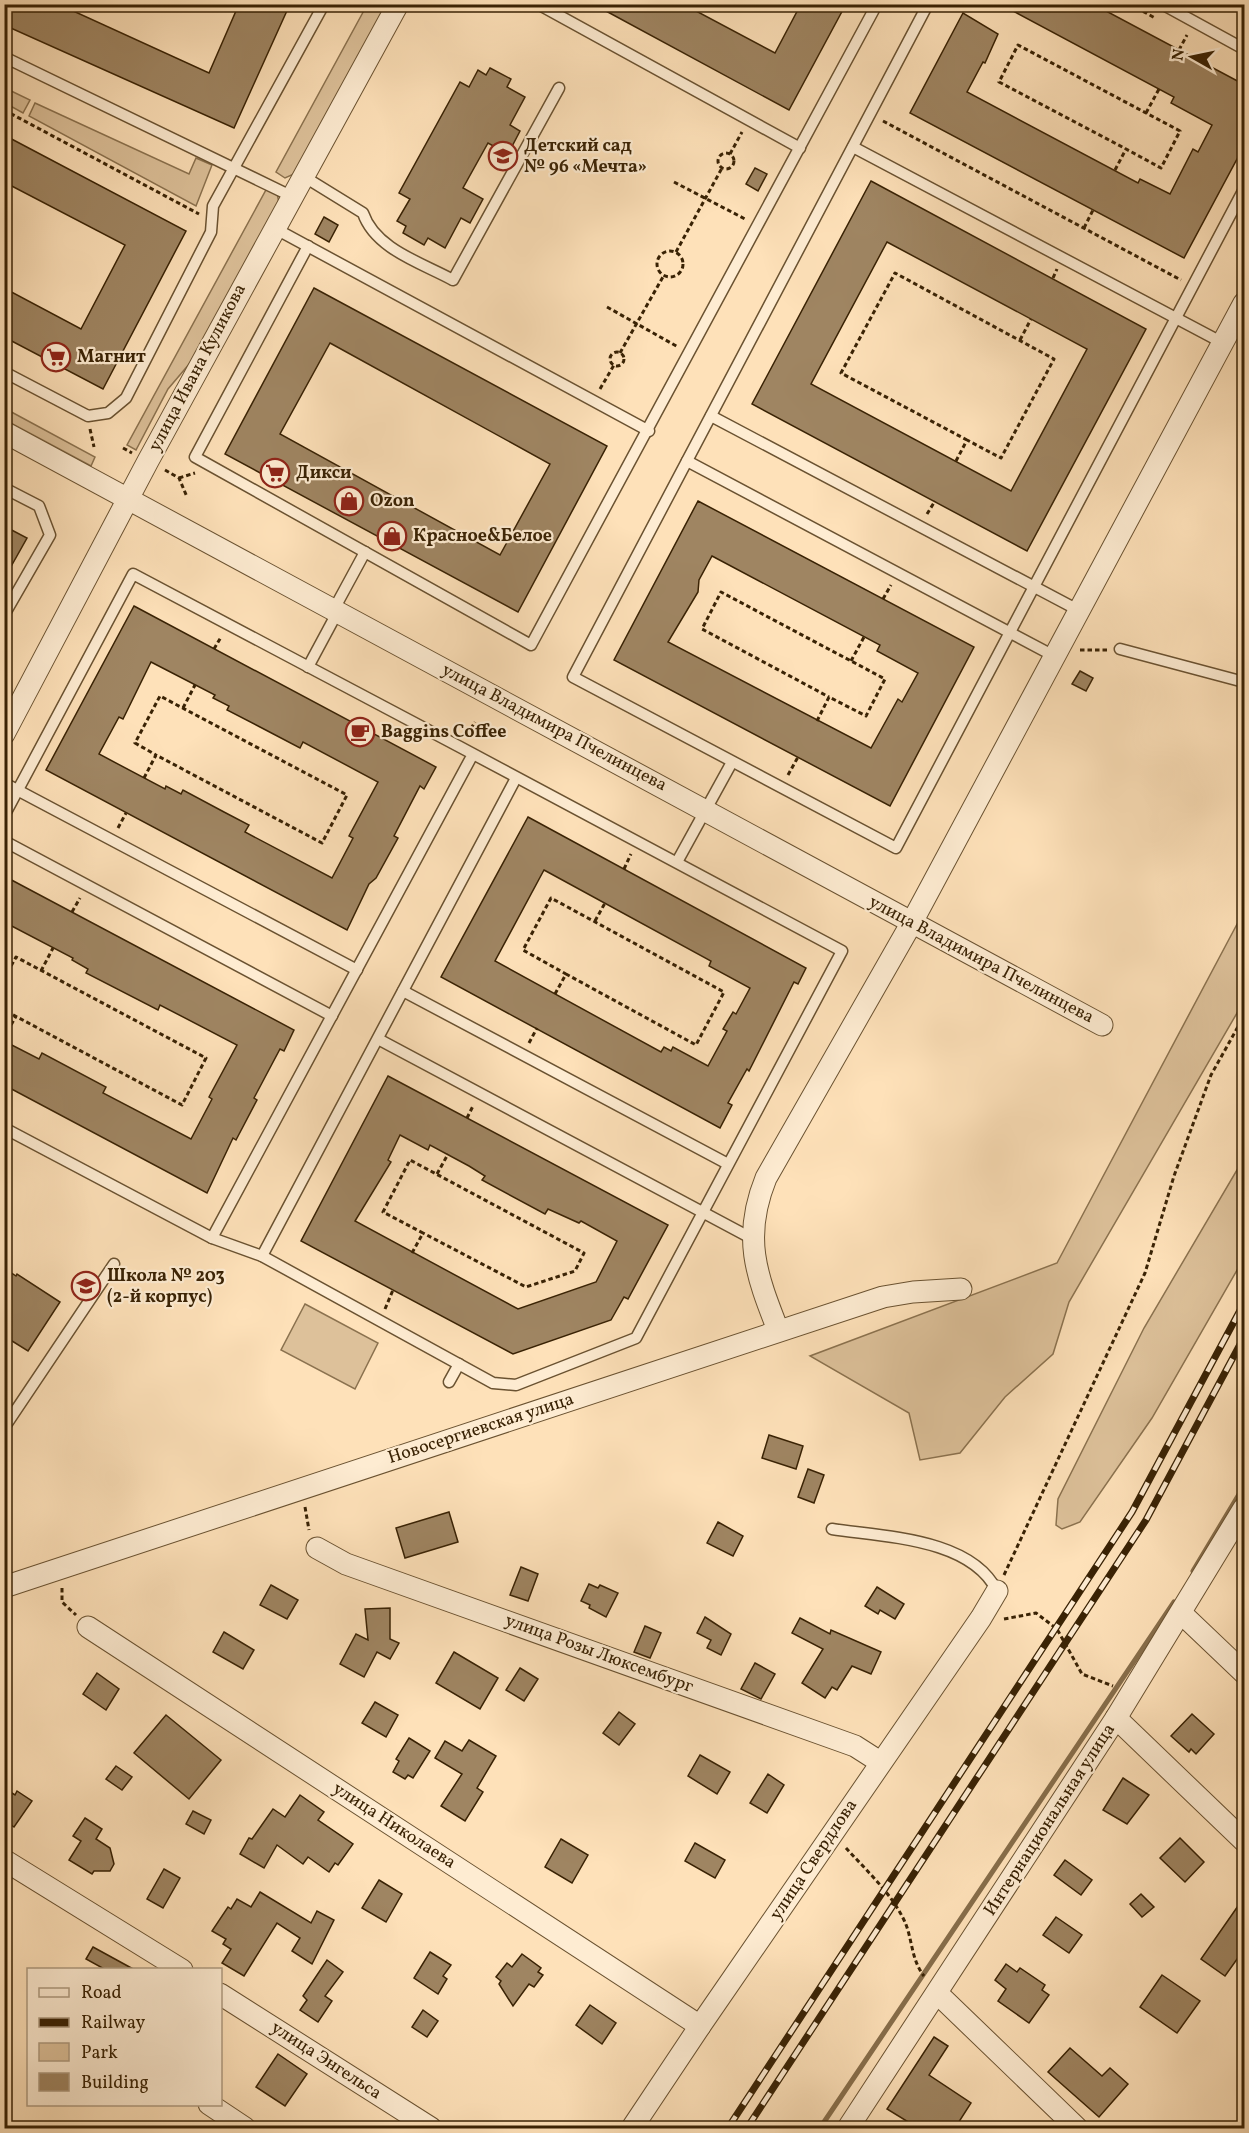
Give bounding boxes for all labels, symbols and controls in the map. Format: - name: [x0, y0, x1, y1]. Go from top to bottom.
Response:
- north arrow: [1162, 27, 1222, 87]
- text: N: [1167, 47, 1191, 62]
- place label: Детский сад № 96 «Мечта»: [524, 134, 647, 180]
- school or university icon: Детский сад № 96 «Мечта»: [487, 140, 519, 172]
- street label: улица Ивана Куликова: [143, 280, 253, 456]
- supermarket icon: Магнит: [40, 341, 72, 373]
- place label: Магнит: [77, 345, 146, 370]
- supermarket icon: Дикси: [259, 457, 291, 489]
- place label: Дикси: [296, 461, 352, 486]
- shop icon: Ozon: [333, 485, 365, 517]
- place label: Ozon: [370, 489, 415, 514]
- shop icon: Красное&Белое: [376, 520, 408, 552]
- place label: Красное&Белое: [413, 524, 552, 549]
- street label: улица Владимира Пчелинцева: [437, 658, 671, 798]
- cafe icon: Baggins Coffee: [344, 716, 376, 748]
- place label: Baggins Coffee: [381, 720, 506, 745]
- street label: улица Владимира Пчелинцева: [864, 890, 1098, 1030]
- place label: Школа № 203 (2-й корпус): [107, 1264, 225, 1310]
- school or university icon: Школа № 203 (2-й корпус): [70, 1270, 102, 1302]
- street label: Новосергиевская улица: [385, 1387, 577, 1471]
- street label: улица Розы Люксембург: [501, 1608, 697, 1700]
- street label: Интернациональная улица: [978, 1719, 1122, 1921]
- street label: улица Николаева: [327, 1777, 461, 1875]
- street label: улица Свердлова: [764, 1794, 864, 1925]
- legend: [27, 1968, 222, 2106]
- text: Road: [81, 1981, 122, 2006]
- text: Railway: [81, 2011, 145, 2036]
- street label: улица Энгельса: [266, 2016, 386, 2106]
- text: Park: [81, 2041, 118, 2066]
- text: Building: [81, 2071, 149, 2096]

